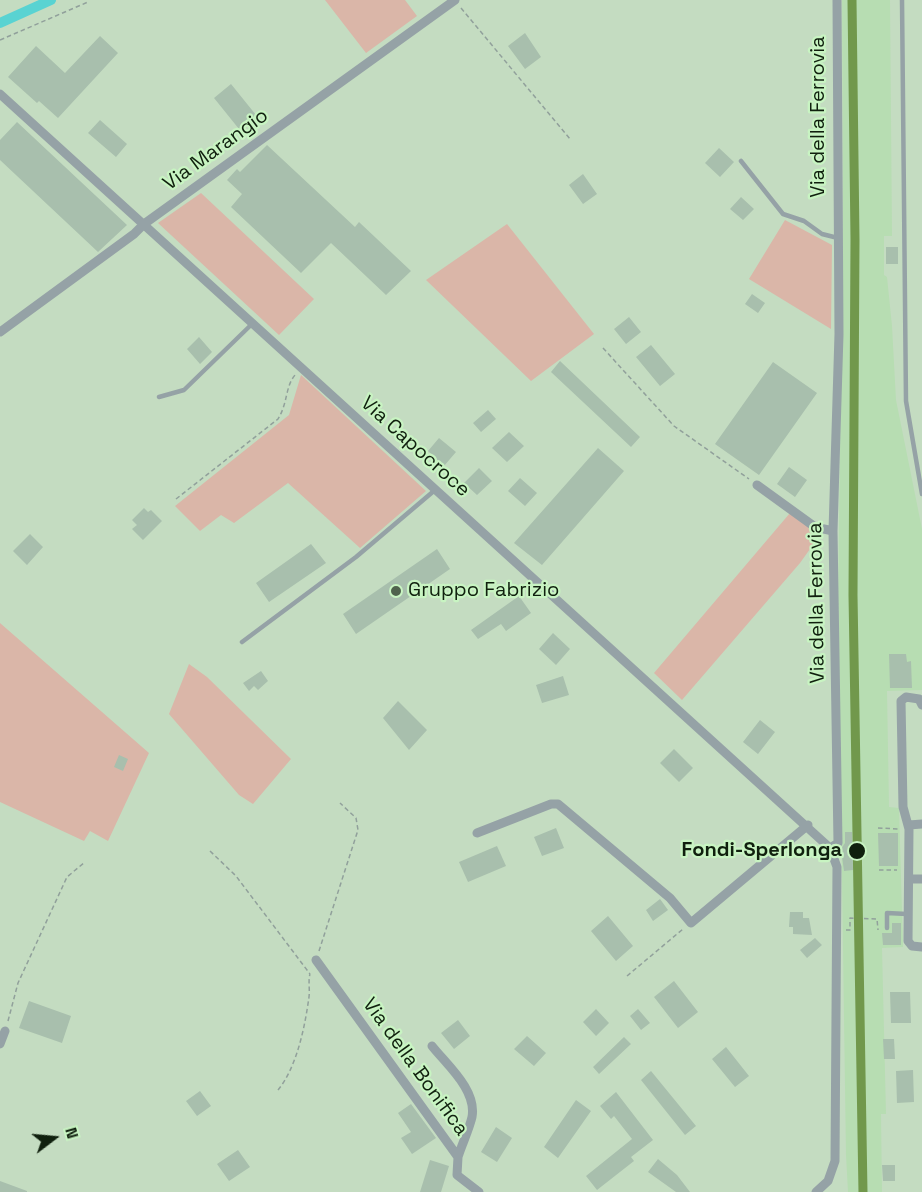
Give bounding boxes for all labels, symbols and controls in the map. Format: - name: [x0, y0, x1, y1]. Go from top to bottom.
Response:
- street label: Via della Ferrovia: [807, 36, 831, 198]
- street label: Via Marangio: [159, 104, 273, 196]
- street label: Via Capocroce: [355, 392, 475, 502]
- street label: Via della Ferrovia: [804, 522, 830, 684]
- place label: Gruppo Fabrizio: [408, 579, 559, 603]
- marker: Gruppo Fabrizio: [389, 584, 403, 598]
- place label: Fondi-Sperlonga: [682, 839, 842, 863]
- marker: Fondi-Sperlonga: [847, 841, 867, 861]
- street label: Via della Bonifica: [357, 993, 473, 1141]
- north arrow: [24, 1108, 84, 1168]
- text: N: [60, 1125, 83, 1141]

